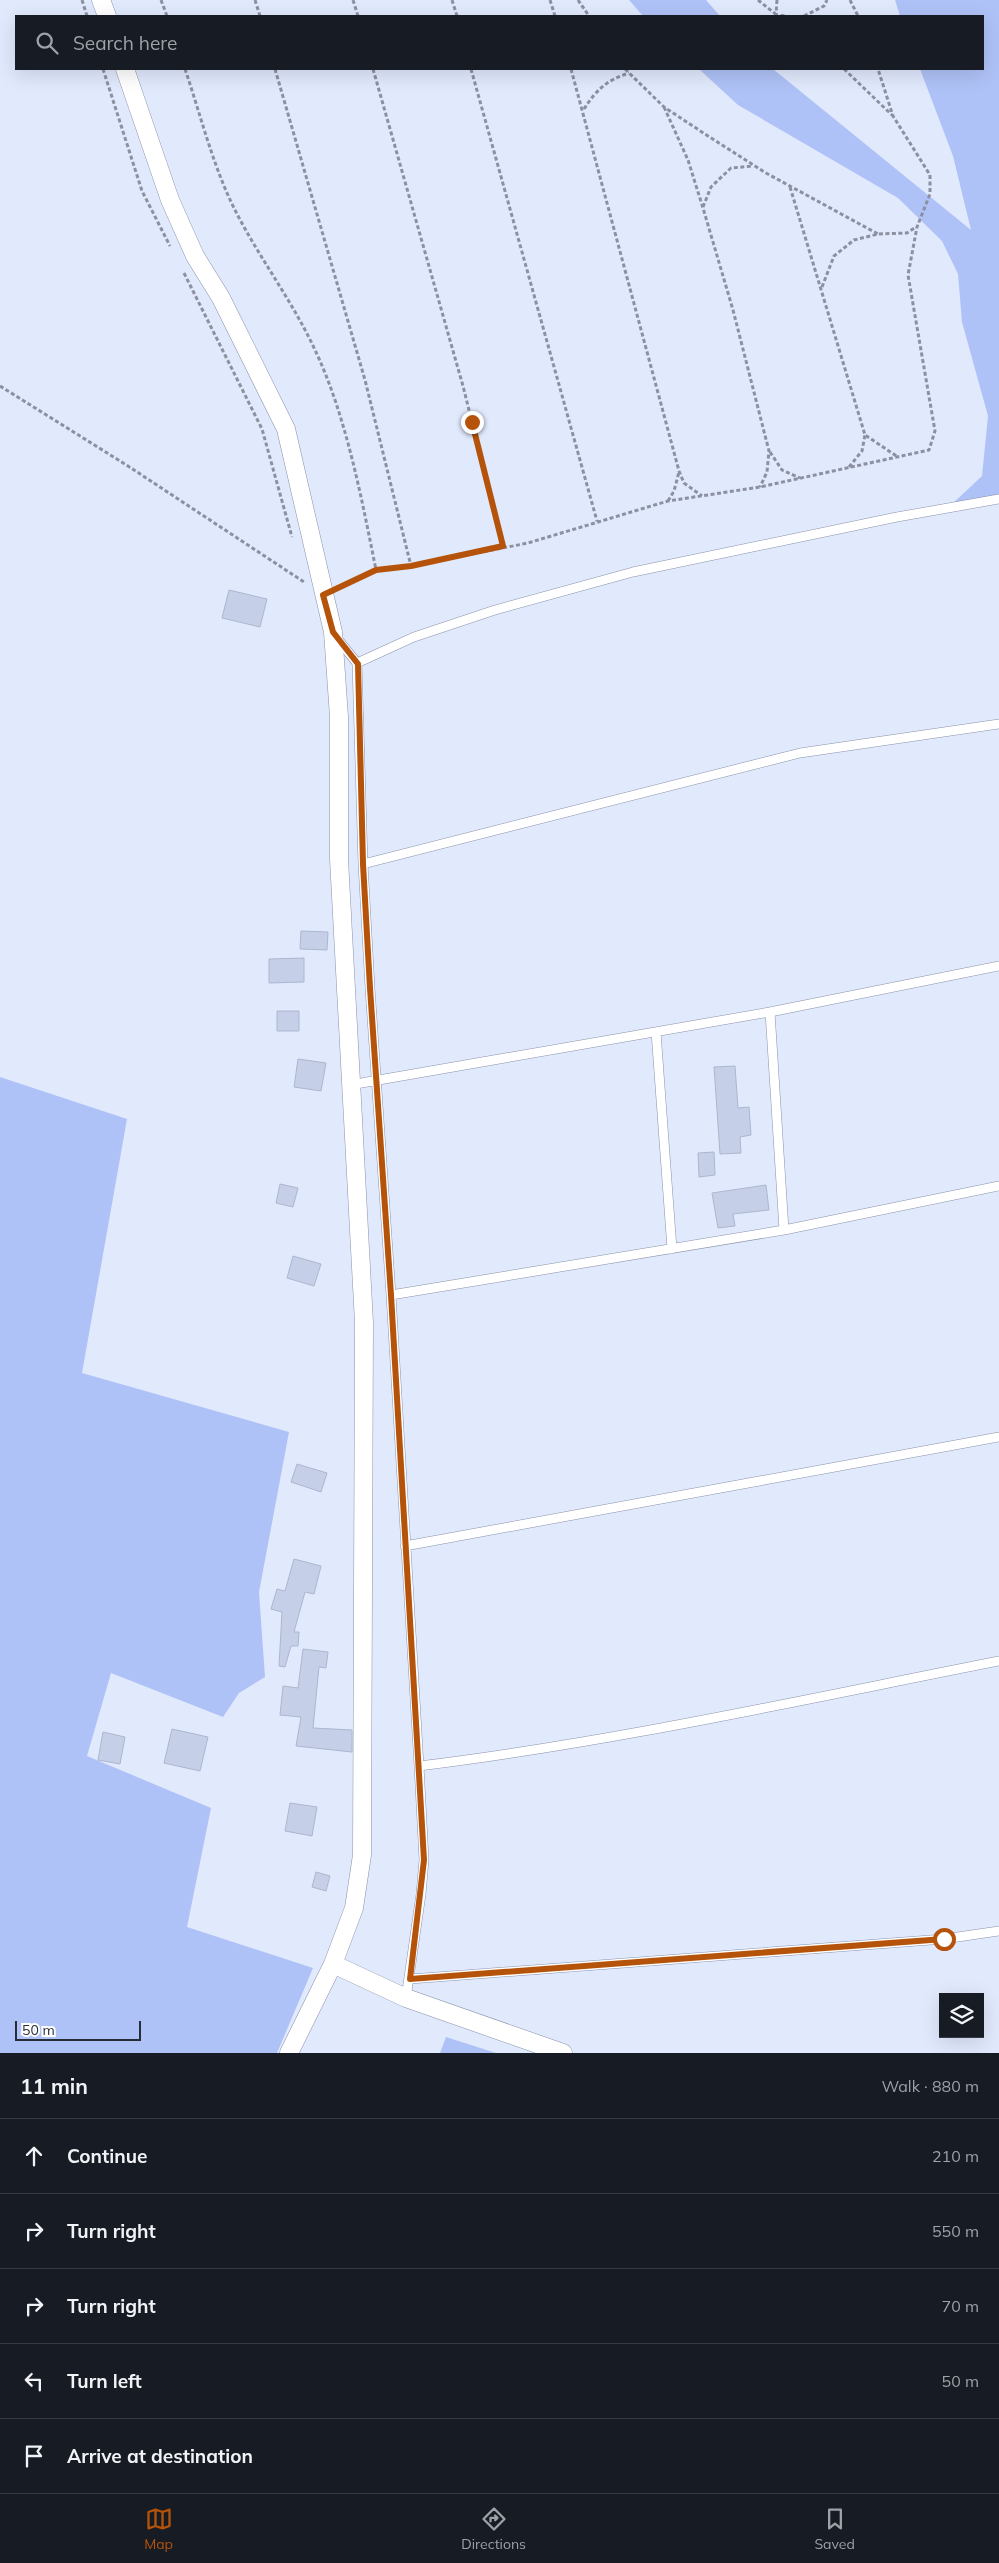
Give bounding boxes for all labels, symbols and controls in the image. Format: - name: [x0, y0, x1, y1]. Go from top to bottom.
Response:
- search box: [15, 15, 984, 70]
- icon: search: [33, 29, 61, 57]
- text: Search here: [73, 31, 177, 55]
- route end: [461, 411, 484, 434]
- route start: [933, 1928, 956, 1951]
- map controls: [939, 1993, 984, 2038]
- button: layers: [939, 1993, 984, 2038]
- scale bar: [15, 2018, 141, 2041]
- text: 50 m: [22, 2021, 55, 2039]
- text: 11 min: [20, 2073, 88, 2099]
- text: Walk · 880 m: [881, 2076, 979, 2096]
- icon: ahead: [20, 2142, 48, 2170]
- text: Continue: [67, 2144, 147, 2168]
- text: 210 m: [932, 2146, 979, 2166]
- icon: right: [20, 2217, 48, 2245]
- text: Turn right: [67, 2219, 156, 2243]
- text: 550 m: [932, 2221, 979, 2241]
- icon: right: [20, 2292, 48, 2320]
- text: Turn right: [67, 2294, 156, 2318]
- text: 70 m: [942, 2296, 979, 2316]
- icon: left: [20, 2367, 48, 2395]
- text: Turn left: [67, 2369, 142, 2393]
- text: 50 m: [942, 2371, 979, 2391]
- icon: arrive: [20, 2442, 48, 2470]
- text: Arrive at destination: [67, 2444, 253, 2468]
- tab: Map: [144, 2505, 173, 2553]
- tab: Directions: [461, 2505, 526, 2553]
- tab: Saved: [814, 2505, 855, 2553]

